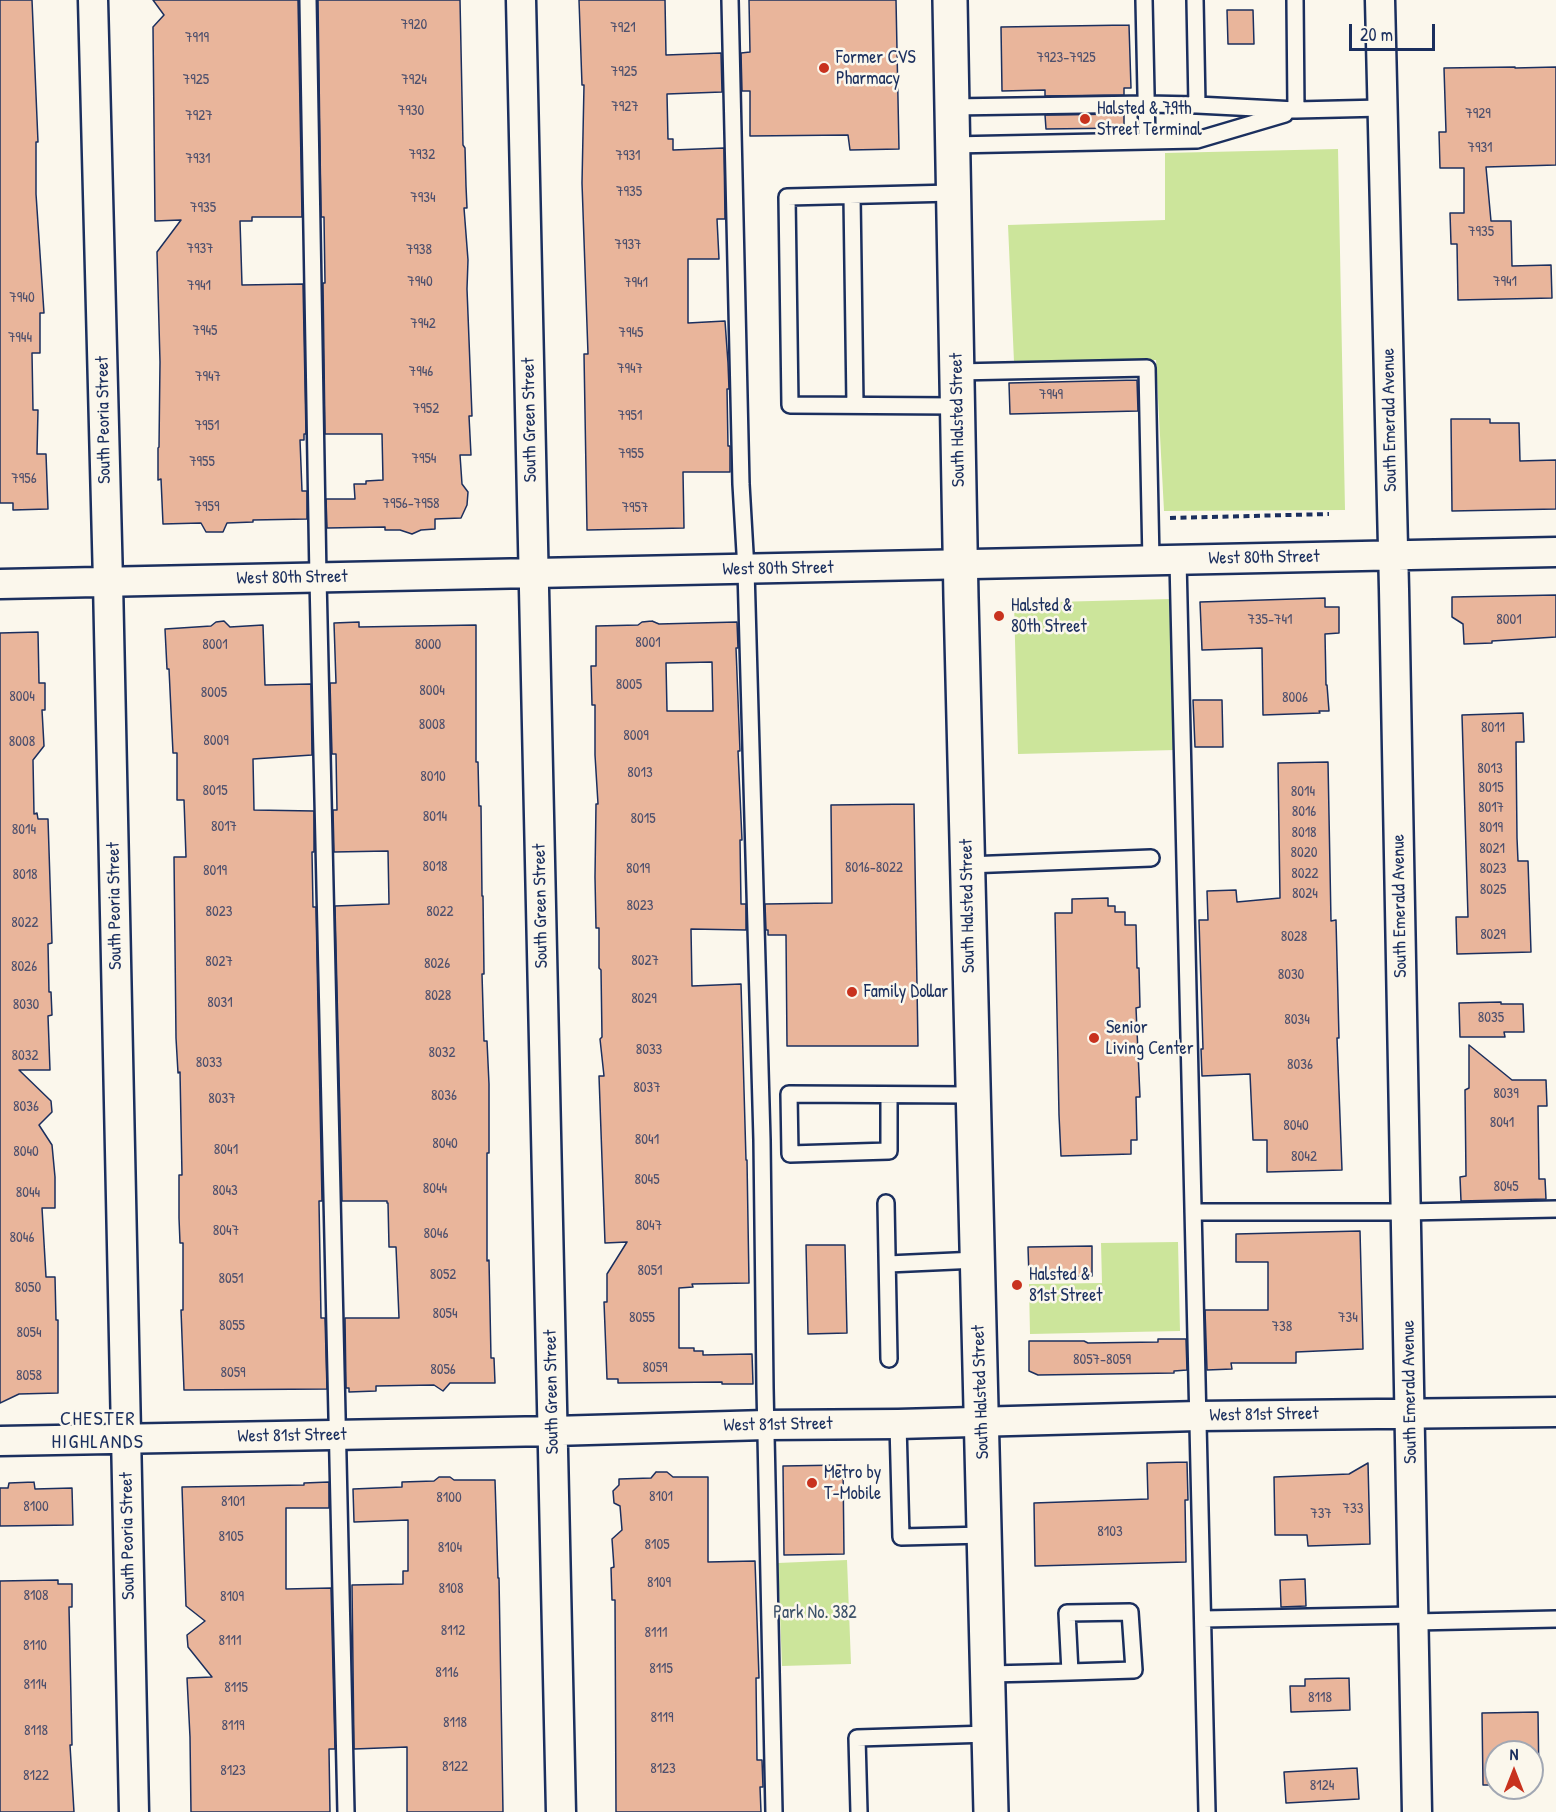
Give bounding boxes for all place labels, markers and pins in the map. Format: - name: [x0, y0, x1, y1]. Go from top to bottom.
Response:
- place label: Former CVS Pharmacy: [836, 47, 916, 90]
- marker: Former CVS Pharmacy: [817, 61, 831, 75]
- place label: Halsted & 79th Street Terminal: [1097, 98, 1202, 140]
- marker: Halsted & 79th Street Terminal: [1078, 112, 1092, 126]
- place label: Halsted & 80th Street: [1011, 595, 1087, 638]
- marker: Halsted & 80th Street: [992, 609, 1006, 623]
- place label: Family Dollar: [864, 981, 948, 1003]
- marker: Family Dollar: [845, 985, 859, 999]
- place label: Senior Living Center: [1106, 1017, 1194, 1060]
- marker: Senior Living Center: [1087, 1031, 1101, 1045]
- place label: Halsted & 81st Street: [1029, 1264, 1102, 1306]
- marker: Halsted & 81st Street: [1010, 1278, 1024, 1292]
- place label: Metro by T-Mobile: [824, 1462, 881, 1504]
- marker: Metro by T-Mobile: [805, 1476, 819, 1490]

